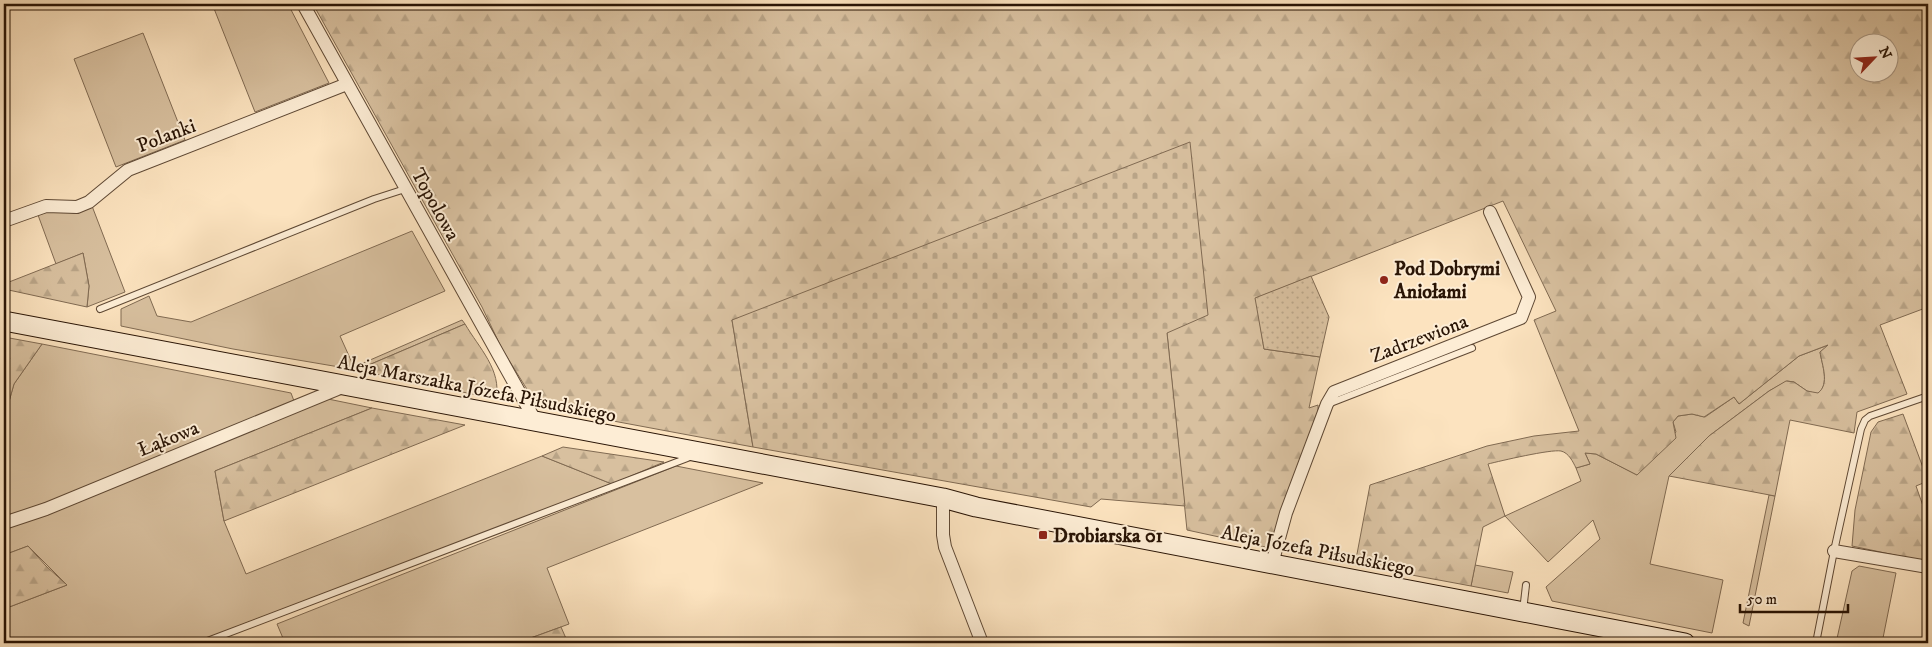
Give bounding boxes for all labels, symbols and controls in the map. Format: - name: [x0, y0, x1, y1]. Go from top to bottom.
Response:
- north arrow: [1850, 32, 1900, 82]
- text: N: [1874, 44, 1896, 62]
- street label: Polanki: [134, 114, 199, 159]
- street label: Topolowa: [405, 164, 465, 246]
- place label: Pod Dobrymi Aniołami: [1393, 257, 1500, 305]
- marker: Pod Dobrymi Aniołami: [1378, 274, 1390, 286]
- street label: Zadrzewiona: [1367, 309, 1472, 369]
- street label: Aleja Marszałka Józefa Piłsudskiego: [335, 350, 618, 429]
- street label: Łąkowa: [134, 416, 203, 463]
- street label: Aleja Józefa Piłsudskiego: [1219, 520, 1417, 582]
- place label: Drobiarska 01: [1053, 524, 1163, 549]
- marker: Drobiarska 01: [1037, 529, 1049, 541]
- scale bar: [1740, 582, 1847, 614]
- text: 50 m: [1747, 590, 1777, 609]

